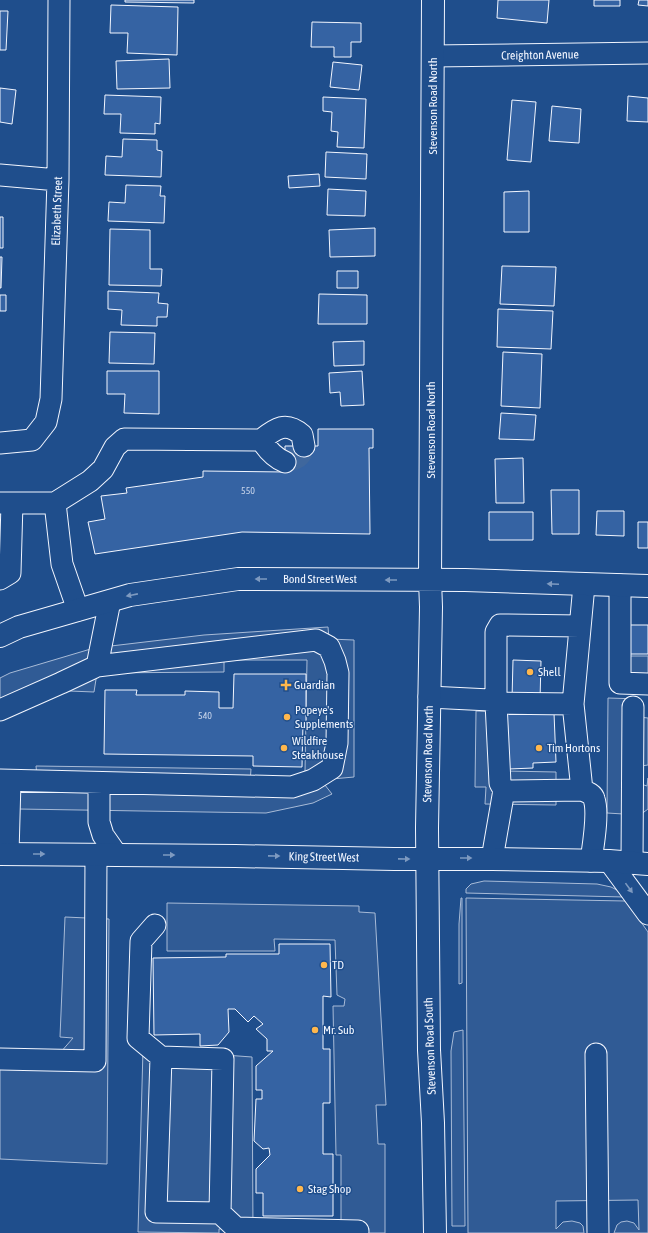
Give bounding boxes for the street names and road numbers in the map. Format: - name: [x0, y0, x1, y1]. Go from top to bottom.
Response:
- street label: Creighton Avenue: [501, 47, 579, 63]
- street label: Stevenson Road North: [426, 57, 440, 155]
- street label: Elizabeth Street: [49, 176, 65, 246]
- street label: Stevenson Road North: [424, 381, 438, 479]
- street label: Bond Street West: [283, 572, 358, 586]
- street label: Stevenson Road North: [420, 705, 436, 803]
- street label: King Street West: [289, 849, 360, 865]
- street label: Stevenson Road South: [421, 997, 439, 1095]

